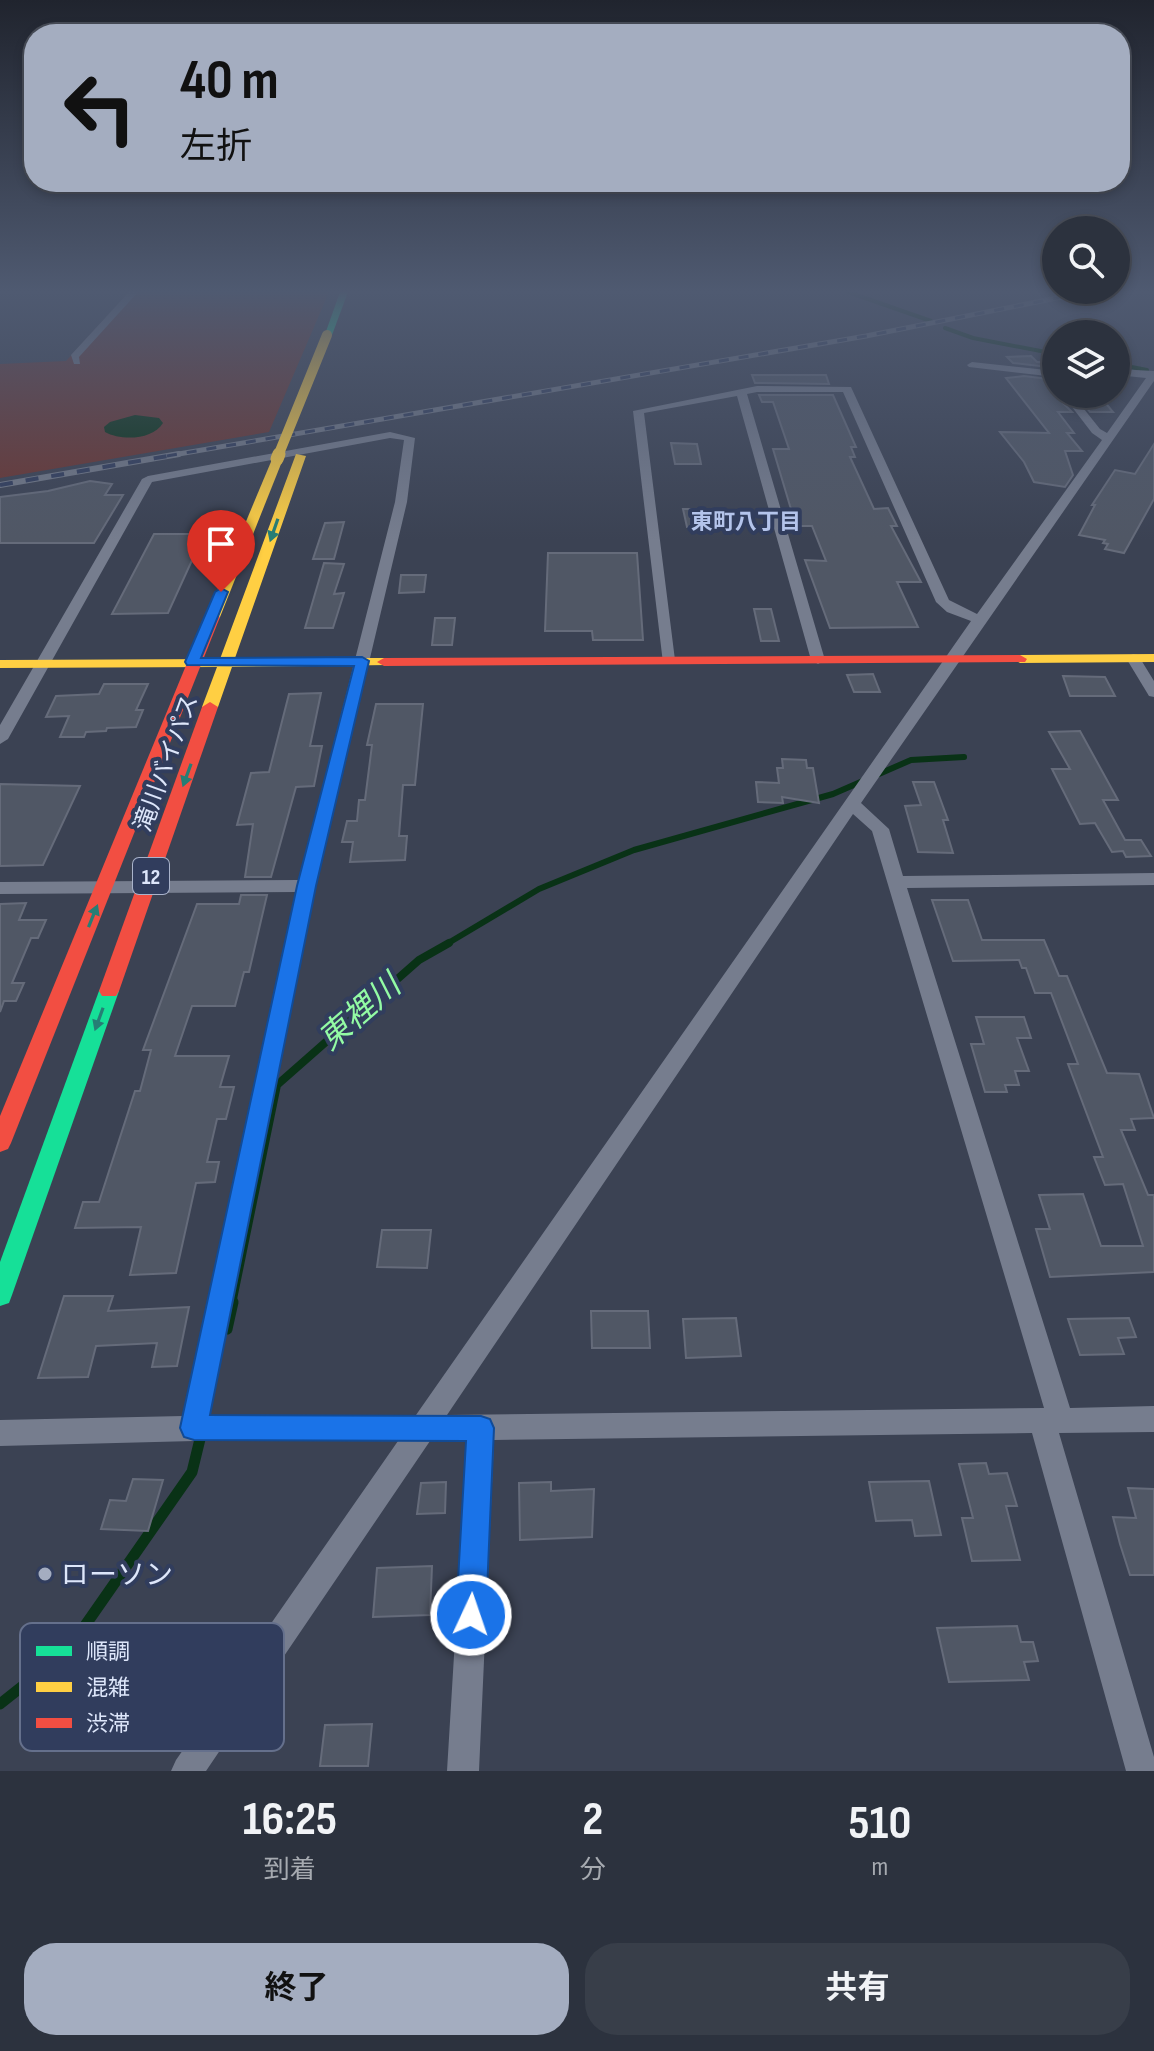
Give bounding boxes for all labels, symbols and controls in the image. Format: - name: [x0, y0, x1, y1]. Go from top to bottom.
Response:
- text: 40 m: [180, 48, 279, 115]
- icon: left: [48, 56, 152, 160]
- text: 左折: [180, 126, 252, 169]
- map controls: [1042, 216, 1130, 408]
- button: search: [1042, 216, 1130, 304]
- button: layers: [1042, 320, 1130, 408]
- district label: 東町八丁目: [691, 509, 801, 536]
- pin: [187, 510, 255, 592]
- one-way arrow: [267, 518, 280, 542]
- icon: arrive: [199, 522, 243, 566]
- street label: 滝川バイパス: [128, 691, 205, 836]
- one-way arrow: [180, 763, 193, 787]
- road number: 12: [133, 858, 169, 894]
- one-way arrow: [87, 904, 100, 928]
- water label: 東裡川: [311, 965, 411, 1059]
- one-way arrow: [92, 1007, 105, 1031]
- place label: ローソン: [61, 1559, 173, 1592]
- marker: ローソン: [36, 1565, 54, 1583]
- position arrow: [429, 1573, 513, 1657]
- legend: [20, 1623, 284, 1751]
- text: 順調: [86, 1639, 130, 1666]
- text: 混雑: [86, 1675, 130, 1702]
- text: 渋滞: [86, 1711, 130, 1738]
- text: 16:25: [243, 1791, 337, 1848]
- text: 2: [582, 1791, 603, 1848]
- text: 510: [849, 1795, 911, 1852]
- text: m: [872, 1852, 888, 1883]
- text: 到着: [264, 1855, 316, 1886]
- text: 分: [580, 1855, 606, 1886]
- button: 終了: [24, 1943, 569, 2035]
- button: 共有: [585, 1943, 1130, 2035]

